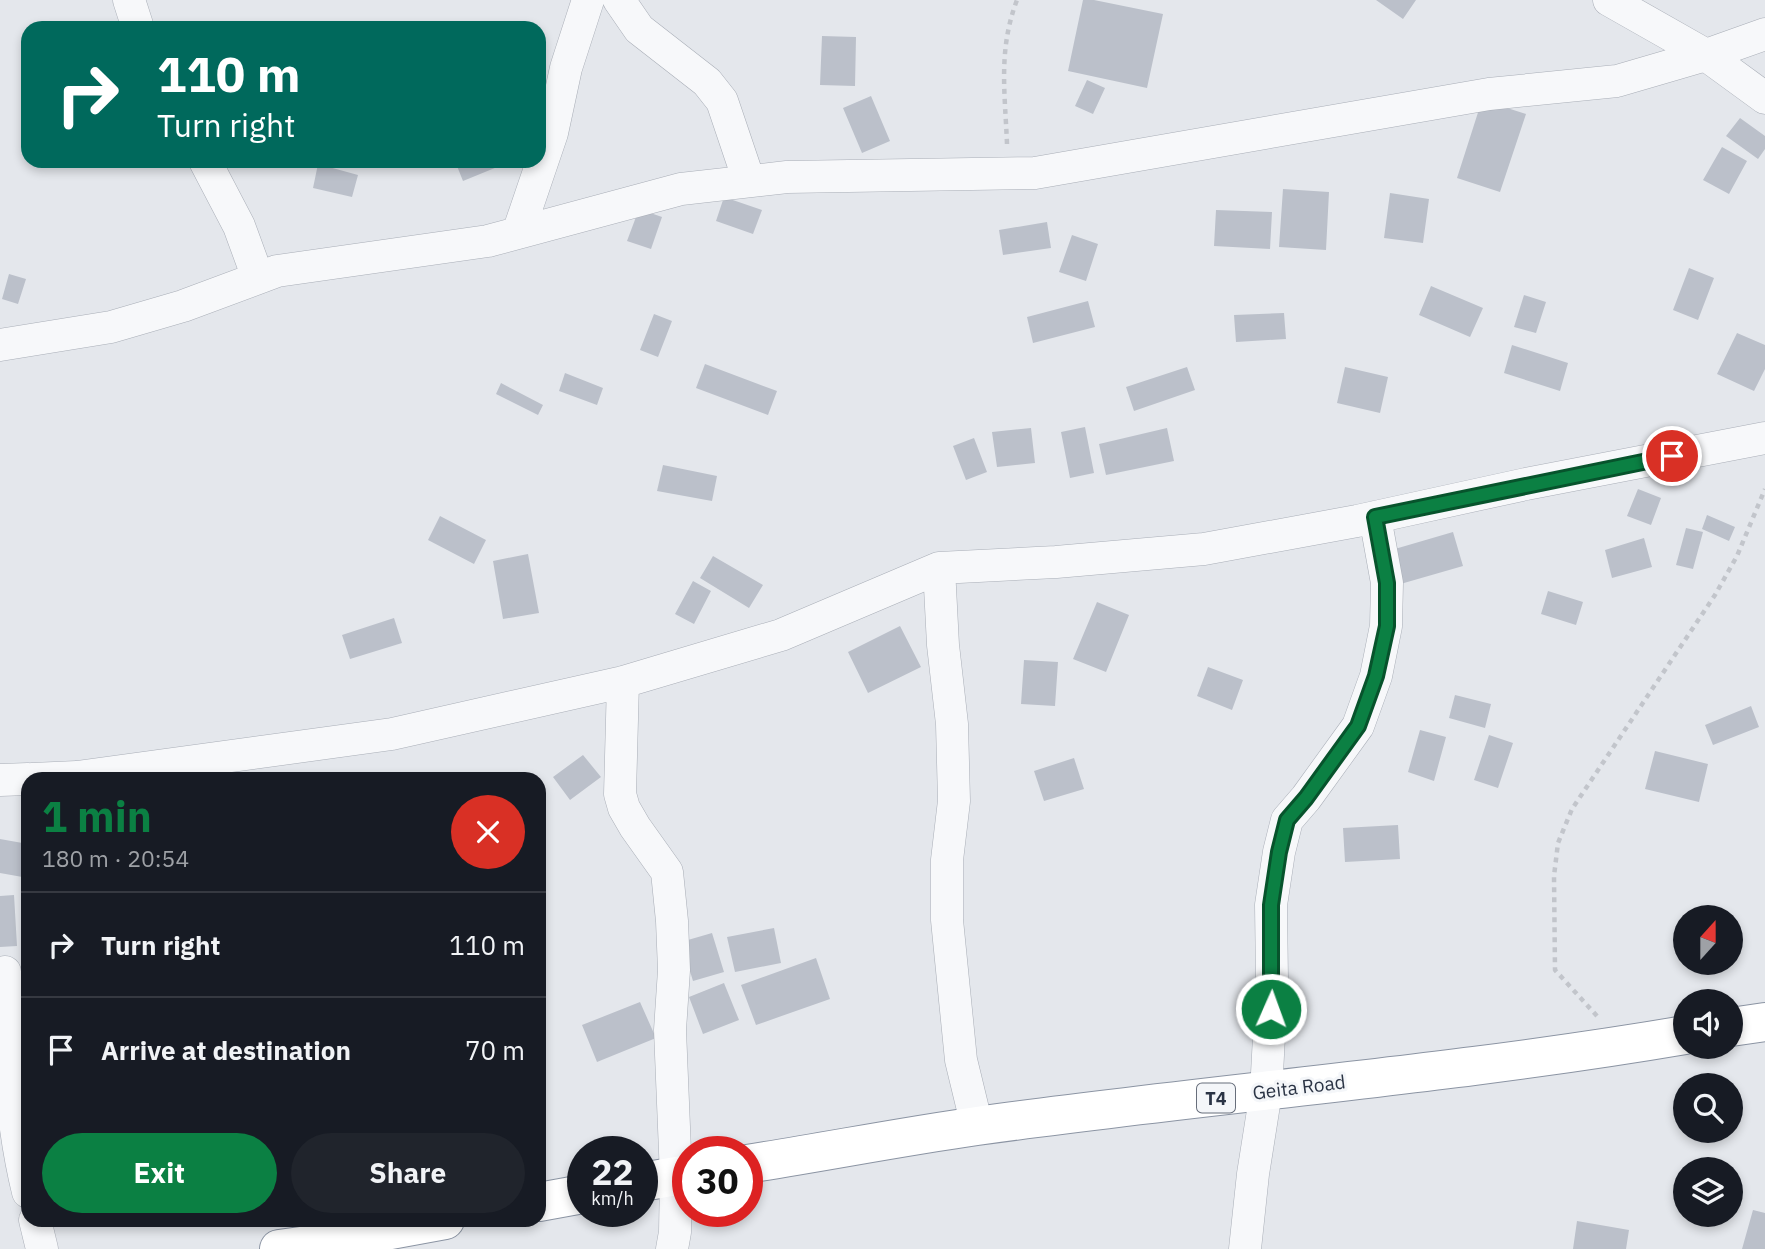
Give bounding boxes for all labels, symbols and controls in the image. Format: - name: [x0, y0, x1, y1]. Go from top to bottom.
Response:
- text: 110 m: [157, 42, 301, 105]
- icon: right: [42, 49, 133, 140]
- text: Turn right: [157, 104, 295, 146]
- pin: [1642, 426, 1702, 486]
- icon: arrive: [1653, 437, 1691, 475]
- text: 1 min: [42, 789, 152, 844]
- button: close: [451, 795, 525, 869]
- text: 180 m · 20:54: [42, 843, 189, 873]
- north arrow: [1673, 905, 1743, 975]
- map controls: [1673, 905, 1743, 1227]
- icon: right: [42, 926, 80, 964]
- text: Turn right: [101, 928, 220, 962]
- text: 110 m: [449, 928, 525, 962]
- position arrow: [1234, 972, 1308, 1046]
- button: sound: [1673, 989, 1743, 1059]
- icon: arrive: [42, 1031, 80, 1069]
- text: Arrive at destination: [101, 1033, 351, 1067]
- text: 70 m: [465, 1033, 525, 1067]
- street label: Geita Road: [1251, 1069, 1347, 1105]
- button: search: [1673, 1073, 1743, 1143]
- road number: T4: [1197, 1084, 1235, 1112]
- button: Exit: [42, 1133, 277, 1213]
- button: Share: [291, 1133, 525, 1213]
- speed limit sign: 30: [672, 1136, 763, 1227]
- text: 22: [591, 1149, 634, 1195]
- button: layers: [1673, 1157, 1743, 1227]
- text: km/h: [591, 1187, 634, 1210]

